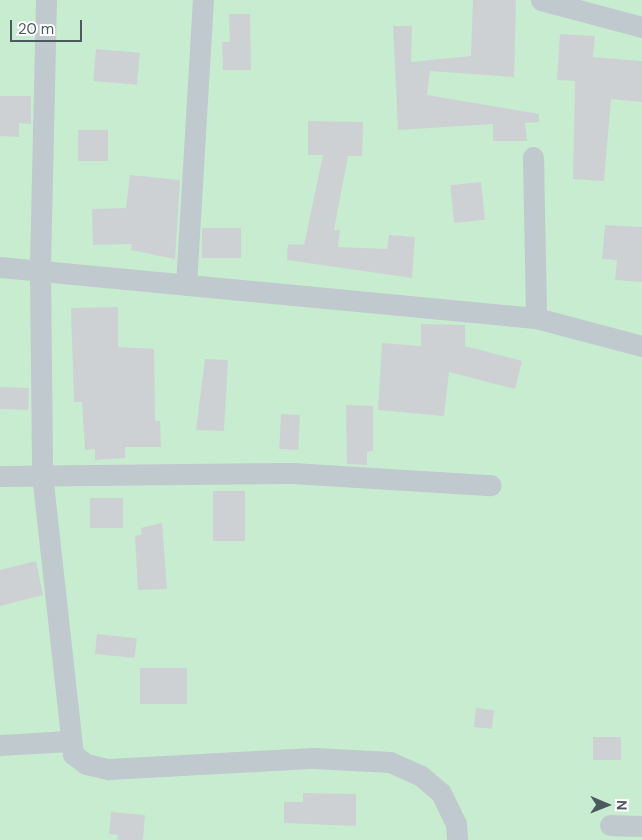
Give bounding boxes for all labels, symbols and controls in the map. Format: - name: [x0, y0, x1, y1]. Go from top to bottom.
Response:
- scale bar: [12, 10, 85, 42]
- text: 20 m: [18, 19, 54, 39]
- north arrow: [582, 780, 632, 830]
- text: N: [613, 800, 631, 811]

